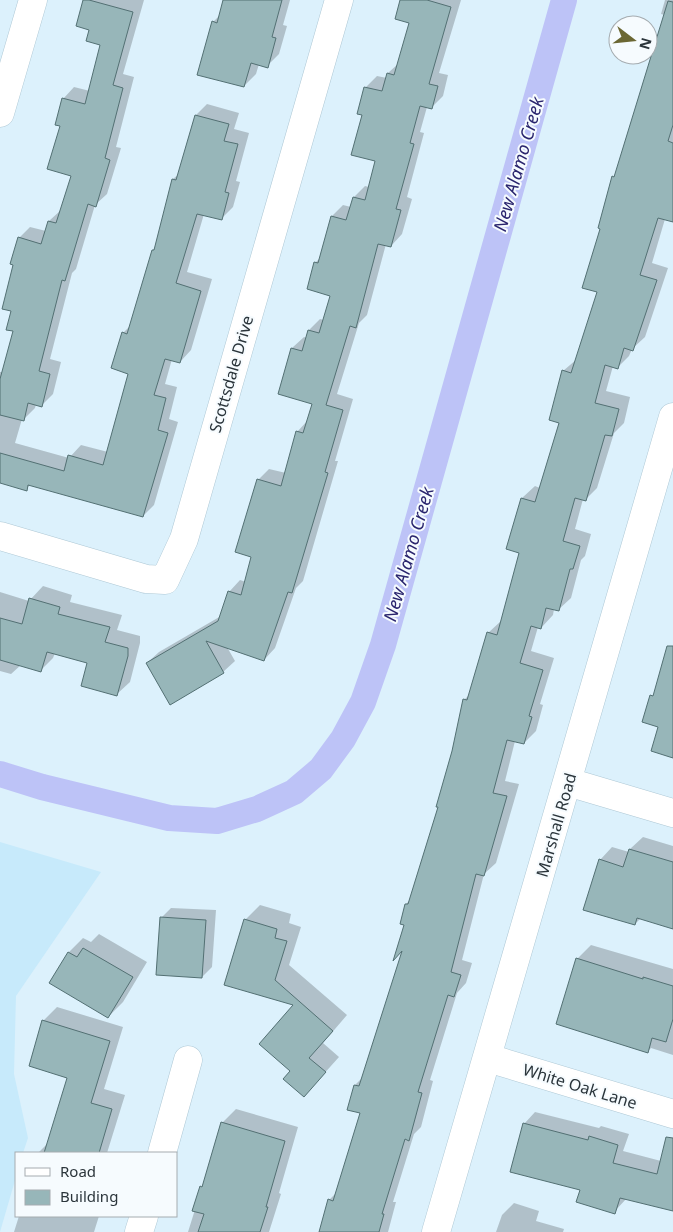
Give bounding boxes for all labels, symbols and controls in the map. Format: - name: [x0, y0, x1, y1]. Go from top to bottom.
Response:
- north arrow: [608, 15, 658, 65]
- text: N: [635, 36, 657, 52]
- water label: New Alamo Creek: [487, 93, 549, 234]
- street label: Scottsdale Drive: [204, 313, 258, 435]
- water label: New Alamo Creek: [377, 483, 439, 624]
- street label: Marshall Road: [531, 770, 581, 880]
- street label: White Oak Lane: [520, 1058, 640, 1114]
- legend: [15, 1152, 178, 1217]
- text: Road: [60, 1161, 96, 1181]
- text: Building: [60, 1186, 118, 1206]

